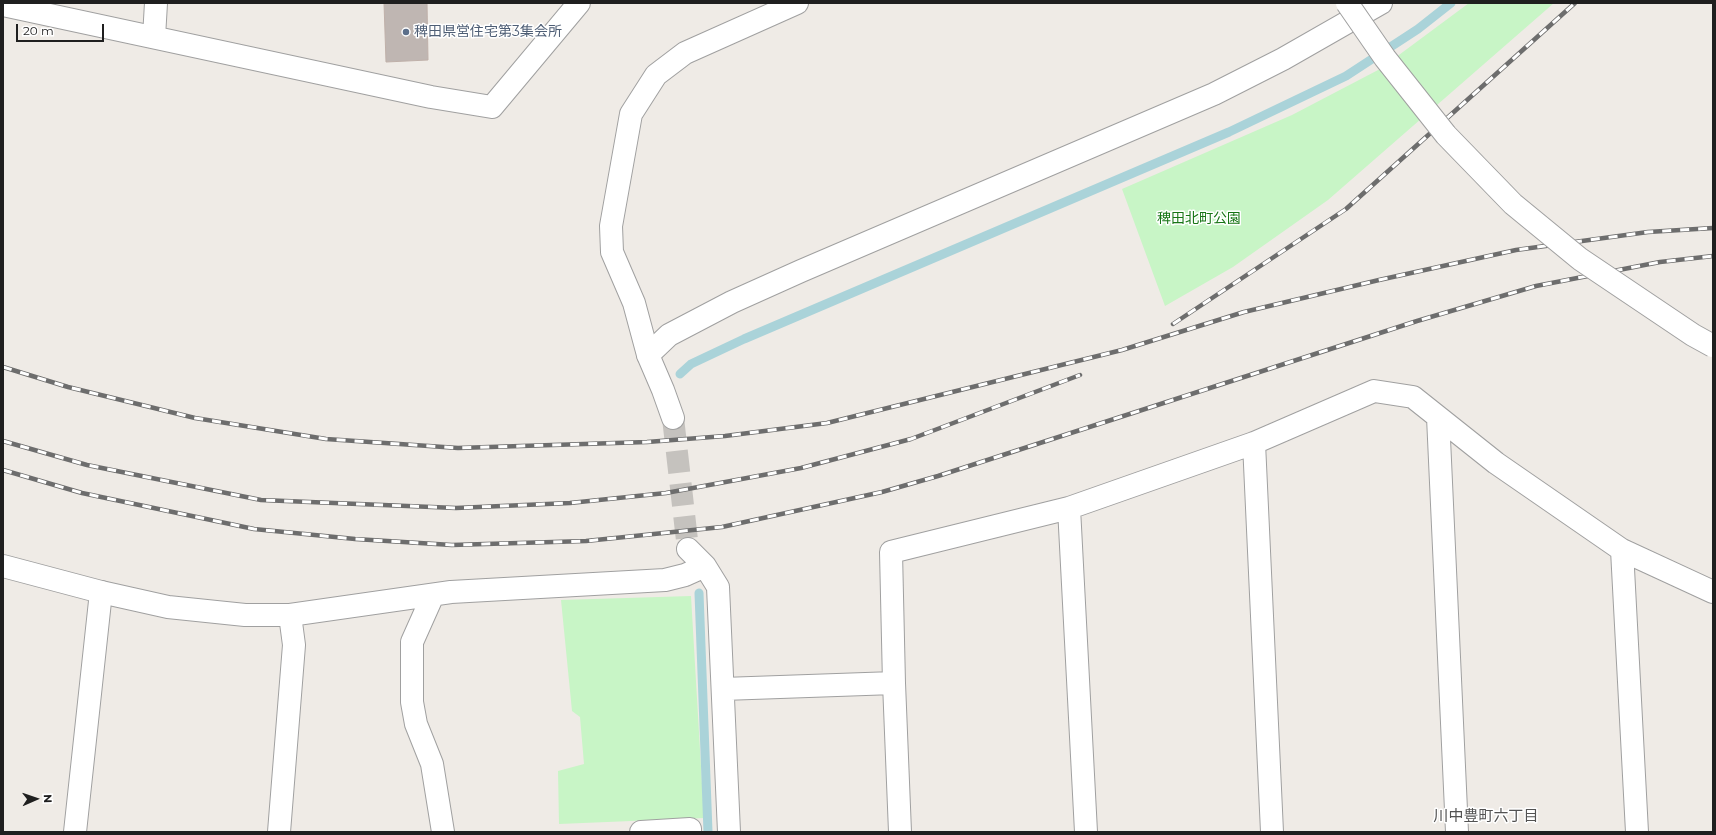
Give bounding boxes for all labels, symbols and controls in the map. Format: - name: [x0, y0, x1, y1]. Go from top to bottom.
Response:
- scale bar: [18, 16, 106, 42]
- text: 20 m: [23, 23, 54, 38]
- place label: 稗田県営住宅第3集会所: [414, 24, 562, 40]
- marker: 稗田県営住宅第3集会所: [401, 27, 411, 37]
- park label: 稗田北町公園: [1157, 211, 1241, 227]
- north arrow: [16, 779, 56, 819]
- text: N: [41, 794, 55, 803]
- district label: 川中豊町六丁目: [1434, 808, 1538, 826]

